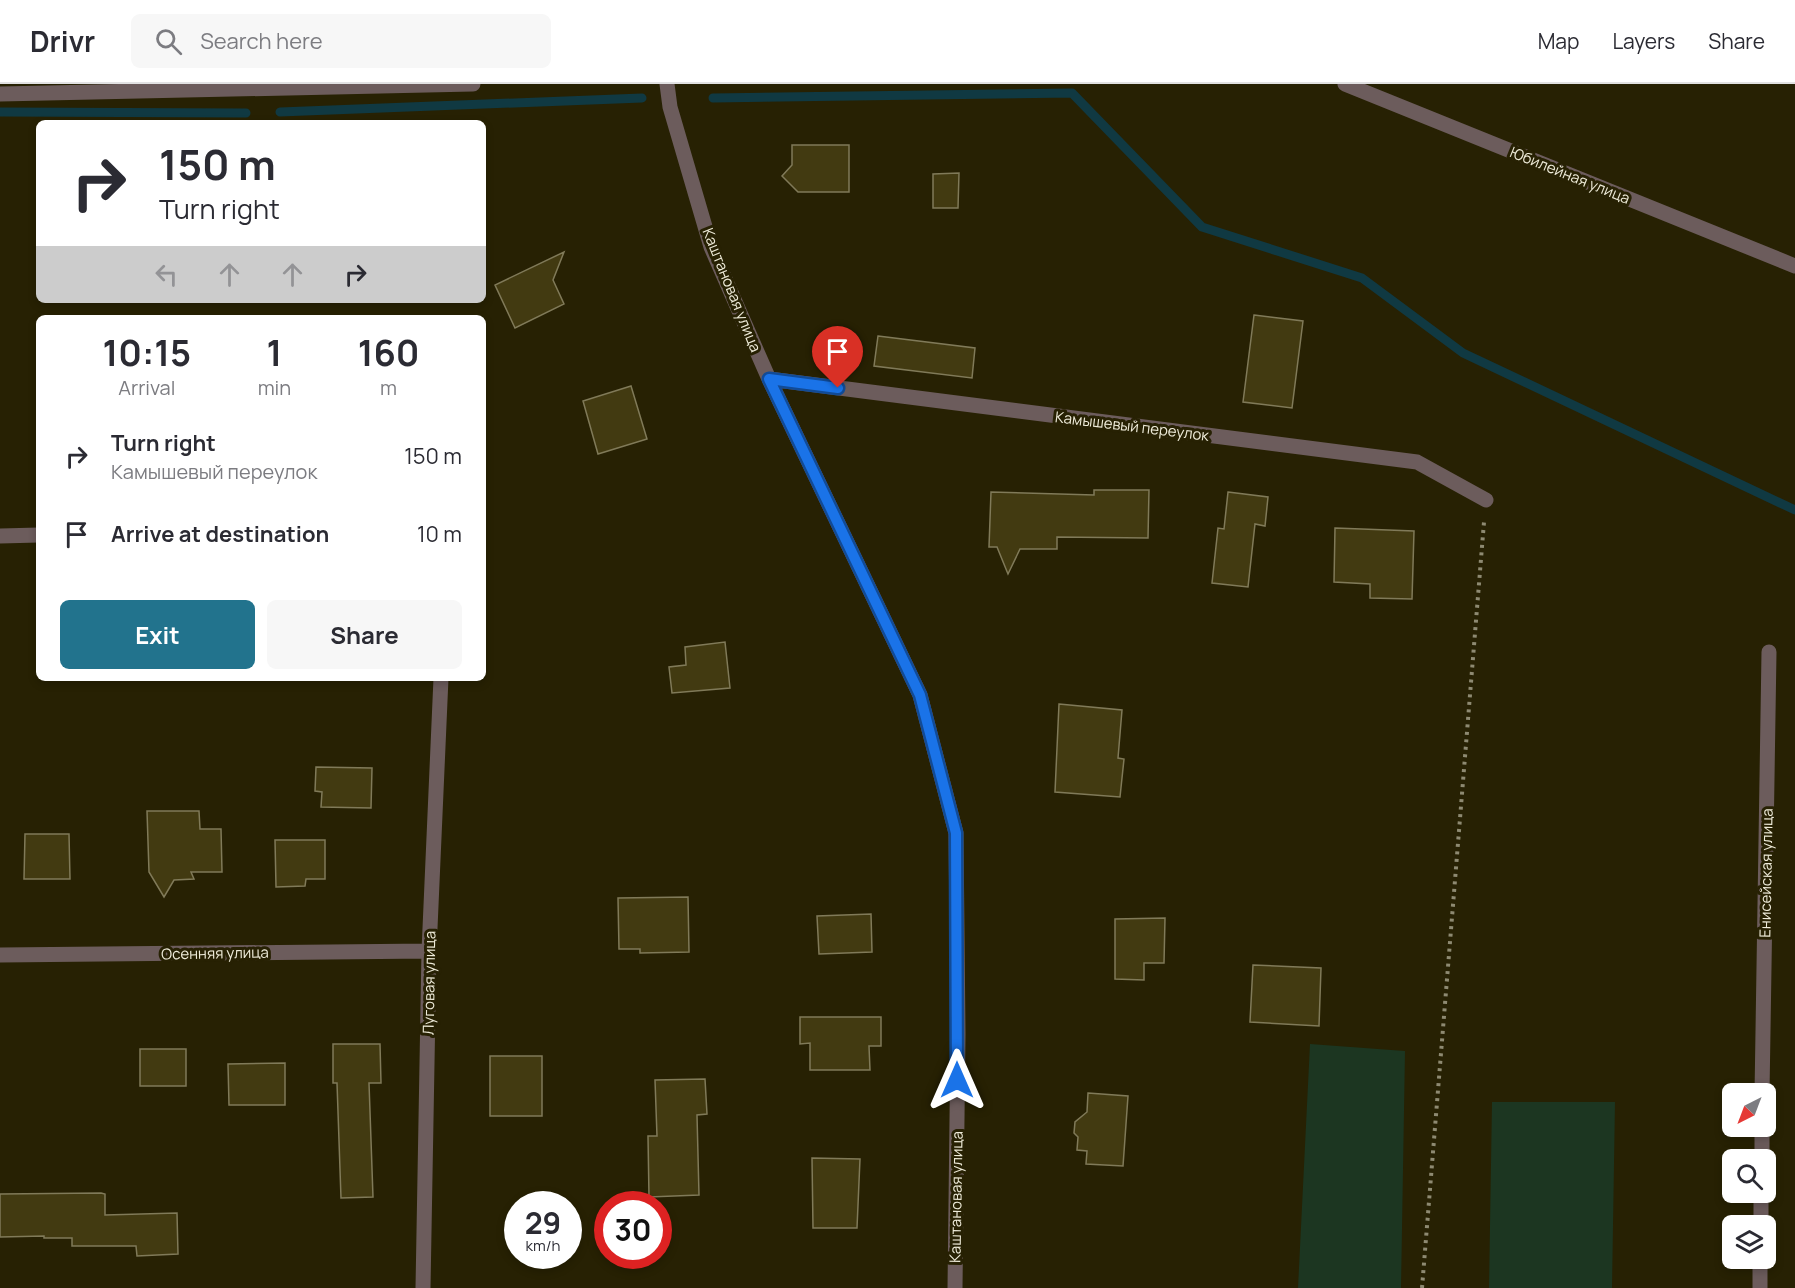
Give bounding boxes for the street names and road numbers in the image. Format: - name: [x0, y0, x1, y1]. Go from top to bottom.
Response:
- street label: Юбилейная улица: [1507, 141, 1633, 209]
- street label: Каштановая улица: [698, 225, 766, 355]
- street label: Камышевый переулок: [1054, 406, 1211, 446]
- street label: Енисейская улица: [1754, 808, 1778, 938]
- street label: Луговая улица: [418, 931, 440, 1035]
- street label: Осенняя улица: [161, 942, 269, 964]
- street label: Каштановая улица: [944, 1131, 968, 1263]

